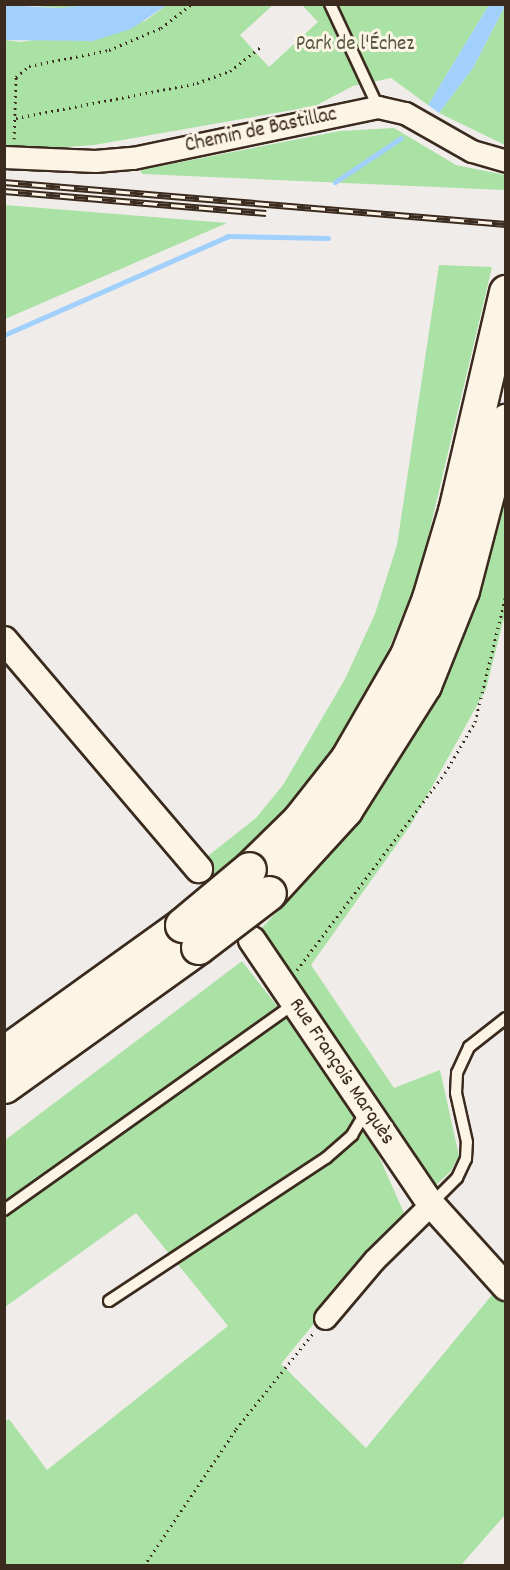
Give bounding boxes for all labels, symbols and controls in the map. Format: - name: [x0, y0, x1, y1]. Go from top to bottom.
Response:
- park label: Park de l'Échez: [296, 32, 414, 58]
- street label: Chemin de Bastillac: [183, 103, 339, 159]
- street label: Rue François Marquès: [283, 994, 399, 1150]

